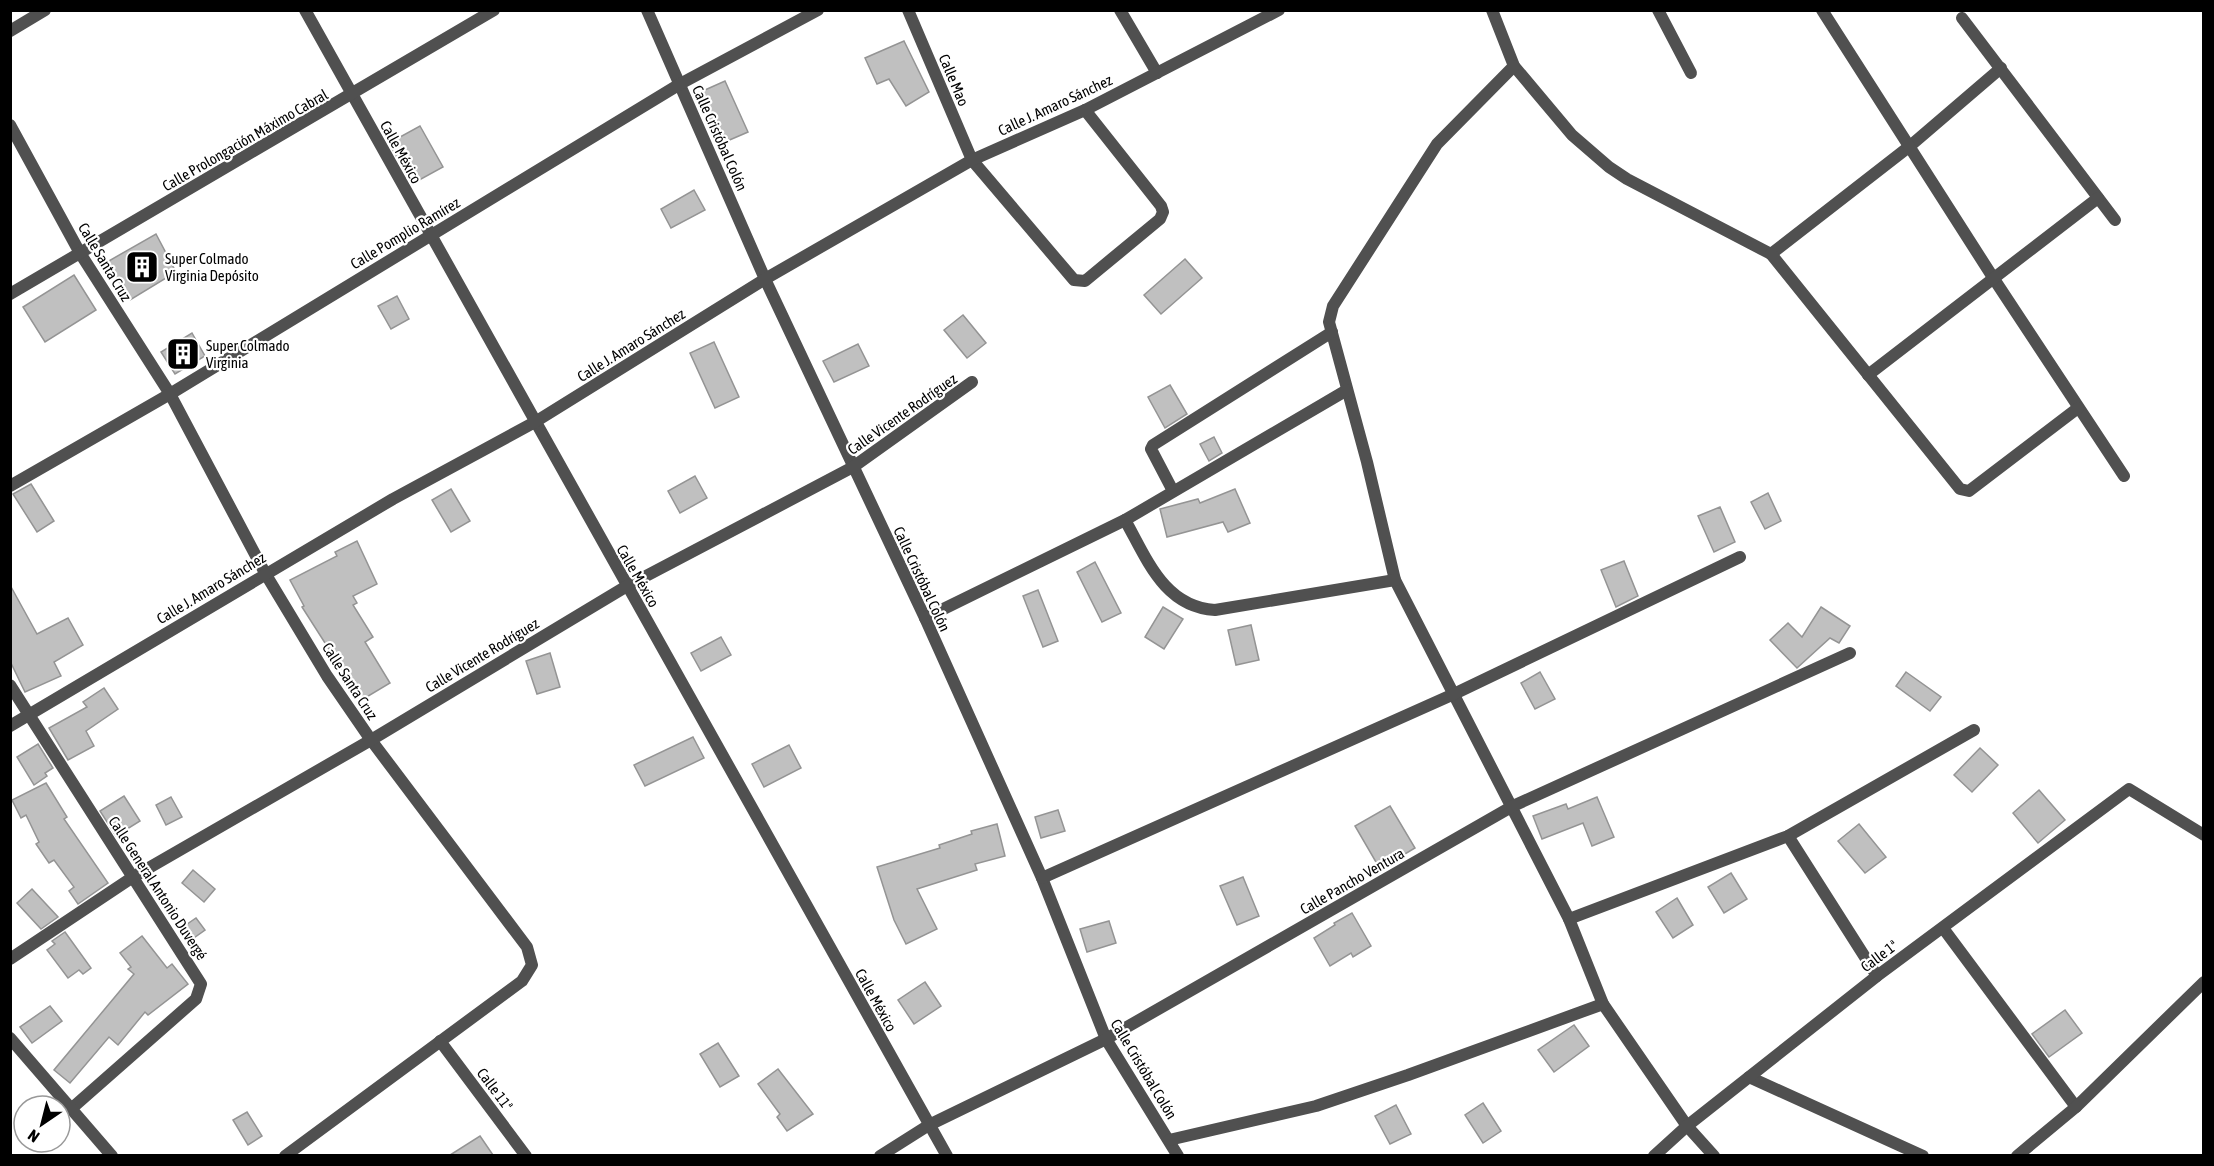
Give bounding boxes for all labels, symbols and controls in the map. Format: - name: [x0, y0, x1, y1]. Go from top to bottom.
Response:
- street label: Calle Mao: [936, 52, 972, 108]
- street label: Calle J. Amaro Sánchez: [995, 71, 1115, 139]
- street label: Calle Cristóbal Colón: [689, 83, 751, 193]
- street label: Calle Prolongación Máximo Cabral: [159, 86, 331, 194]
- street label: Calle México: [377, 118, 425, 186]
- street label: Calle Pomplio Ramírez: [347, 193, 463, 272]
- street label: Calle Santa Cruz: [75, 220, 135, 305]
- building icon: Super Colmado Virginia Depósito: [124, 249, 160, 285]
- place label: Super Colmado Virginia Depósito: [165, 250, 259, 284]
- street label: Calle J. Amaro Sánchez: [574, 305, 689, 385]
- building icon: Super Colmado Virginia: [165, 336, 201, 372]
- place label: Super Colmado Virginia: [206, 337, 290, 371]
- street label: Calle Vicente Rodríguez: [844, 370, 960, 458]
- street label: Calle Cristóbal Colón: [890, 524, 954, 634]
- street label: Calle México: [613, 542, 663, 610]
- street label: Calle J. Amaro Sánchez: [154, 549, 269, 627]
- street label: Calle Vicente Rodríguez: [422, 614, 542, 696]
- street label: Calle Santa Cruz: [319, 639, 381, 723]
- street label: Calle General Antonio Duvergé: [105, 813, 211, 963]
- street label: Calle Pancho Ventura: [1297, 844, 1407, 918]
- street label: Calle 1ª: [1857, 937, 1901, 975]
- street label: Calle México: [852, 966, 900, 1034]
- street label: Calle Cristóbal Colón: [1107, 1016, 1181, 1122]
- street label: Calle 11ª: [474, 1065, 516, 1114]
- north arrow: [12, 1094, 72, 1154]
- text: N: [24, 1126, 42, 1146]

